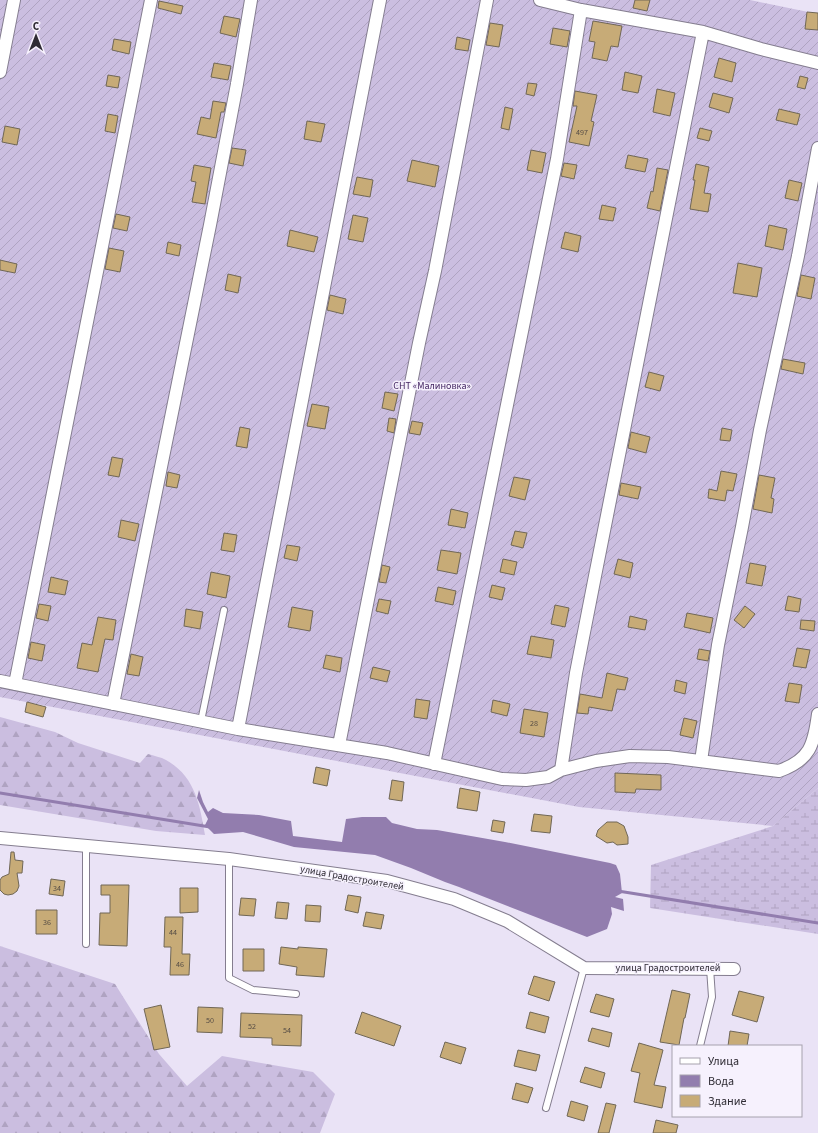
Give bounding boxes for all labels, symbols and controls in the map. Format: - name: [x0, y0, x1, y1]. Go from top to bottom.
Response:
- north arrow: [16, 16, 56, 56]
- text: С: [33, 19, 40, 34]
- house number: 497: [576, 127, 588, 138]
- park label: СНТ «Малиновка»: [393, 379, 471, 393]
- house number: 28: [530, 718, 538, 729]
- street label: улица Градостроителей: [299, 862, 405, 894]
- house number: 34: [53, 883, 61, 894]
- house number: 36: [43, 917, 51, 928]
- house number: 44: [169, 927, 177, 938]
- house number: 46: [176, 959, 184, 970]
- street label: улица Градостроителей: [616, 961, 720, 975]
- house number: 50: [206, 1015, 214, 1026]
- house number: 52: [248, 1021, 256, 1032]
- house number: 54: [283, 1025, 291, 1036]
- legend: [672, 1045, 802, 1117]
- text: Улица: [708, 1053, 739, 1070]
- text: Вода: [708, 1073, 734, 1090]
- text: Здание: [708, 1093, 747, 1110]

